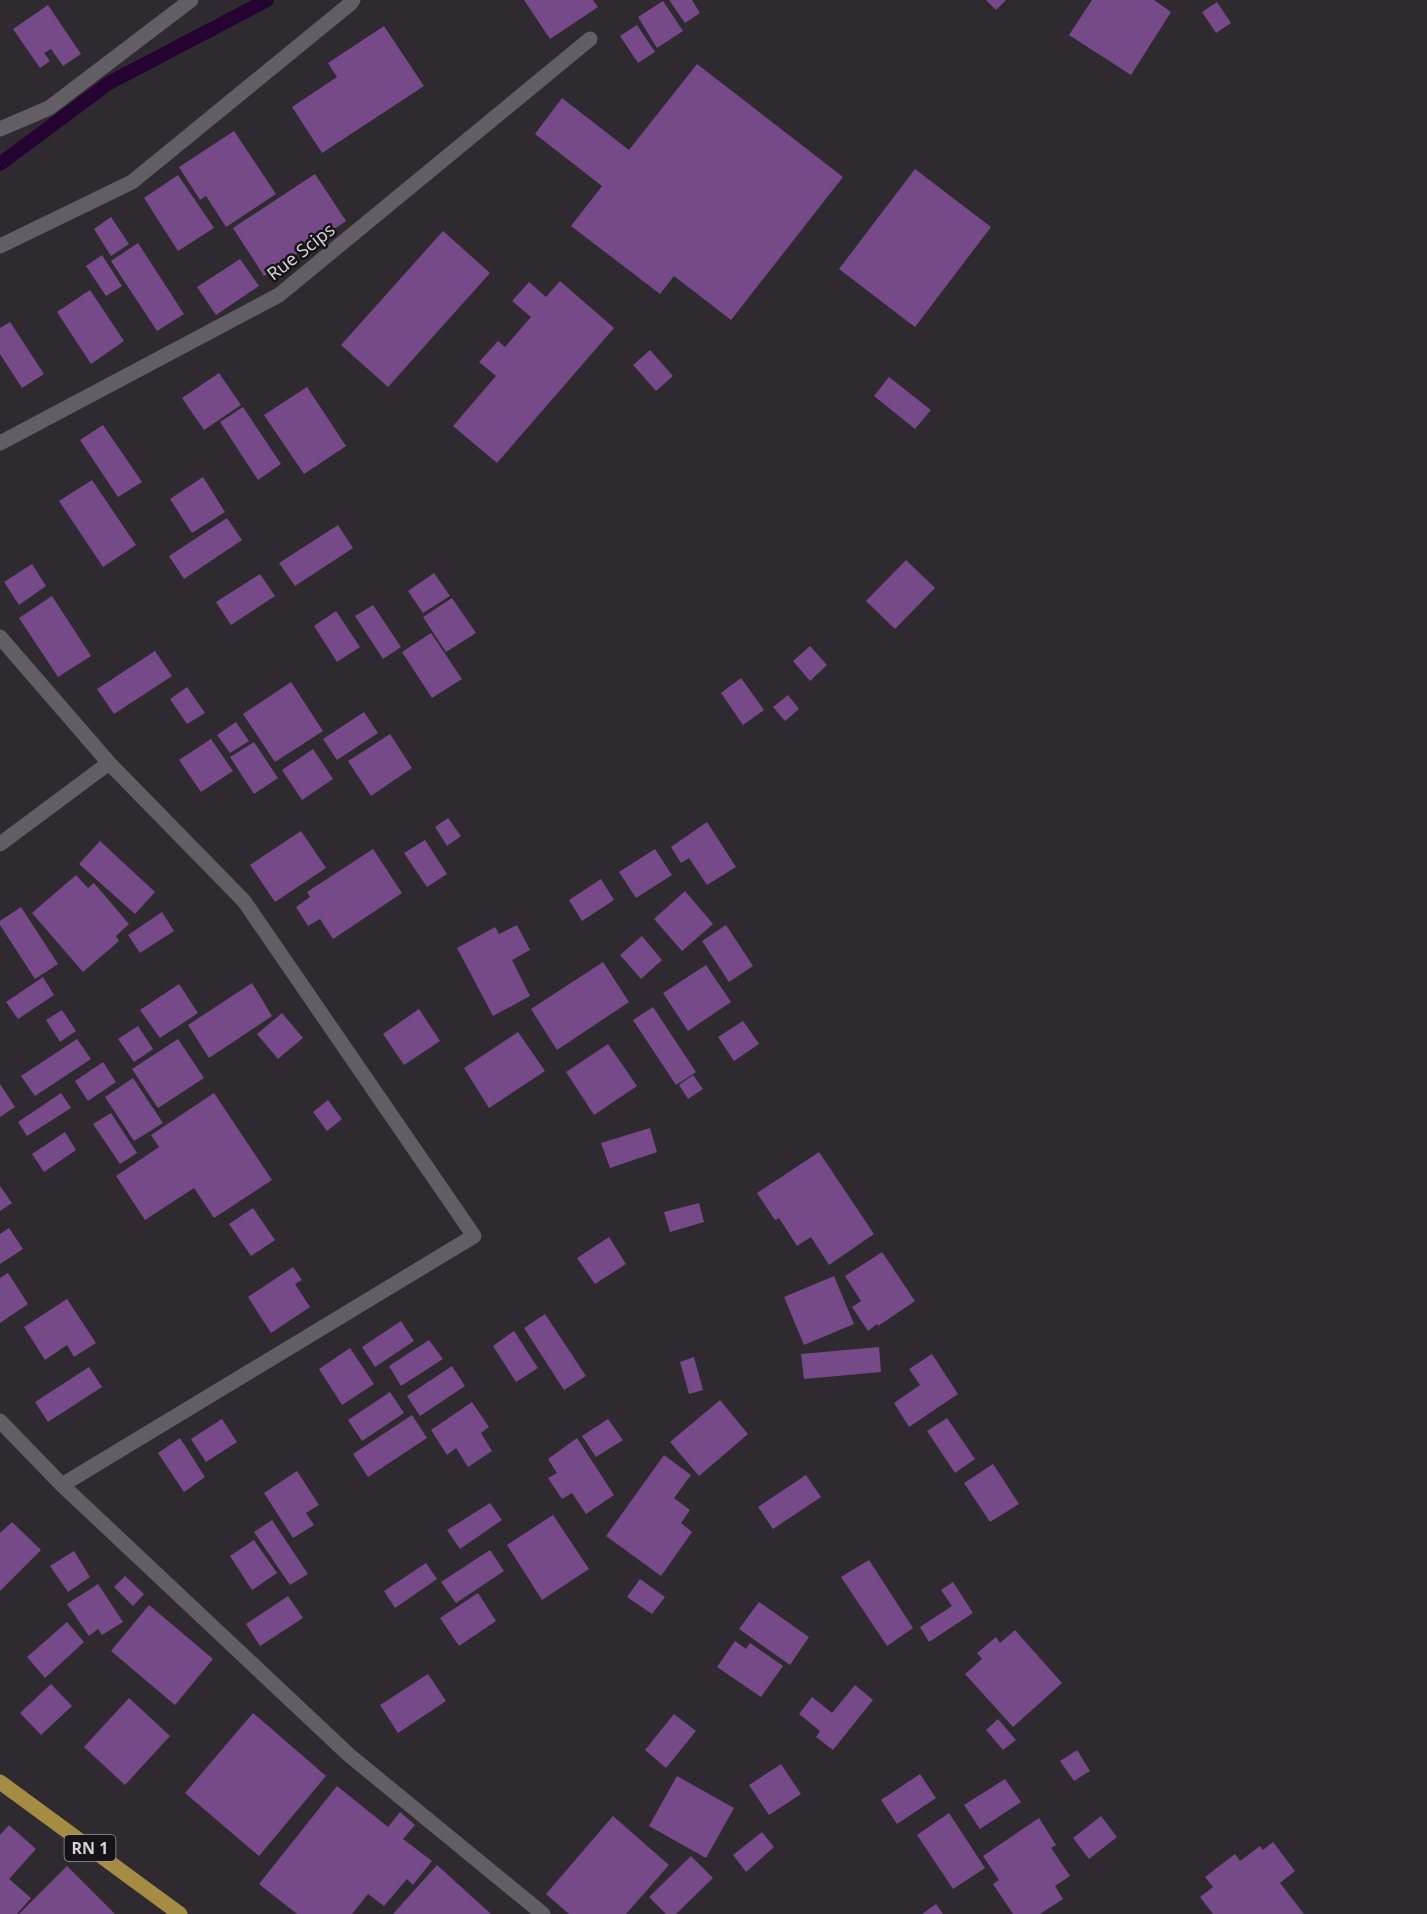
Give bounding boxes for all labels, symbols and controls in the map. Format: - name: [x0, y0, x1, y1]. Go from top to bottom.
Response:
- street label: Rue Scips: [261, 217, 339, 285]
- road number: RN 1: [64, 1835, 116, 1861]

